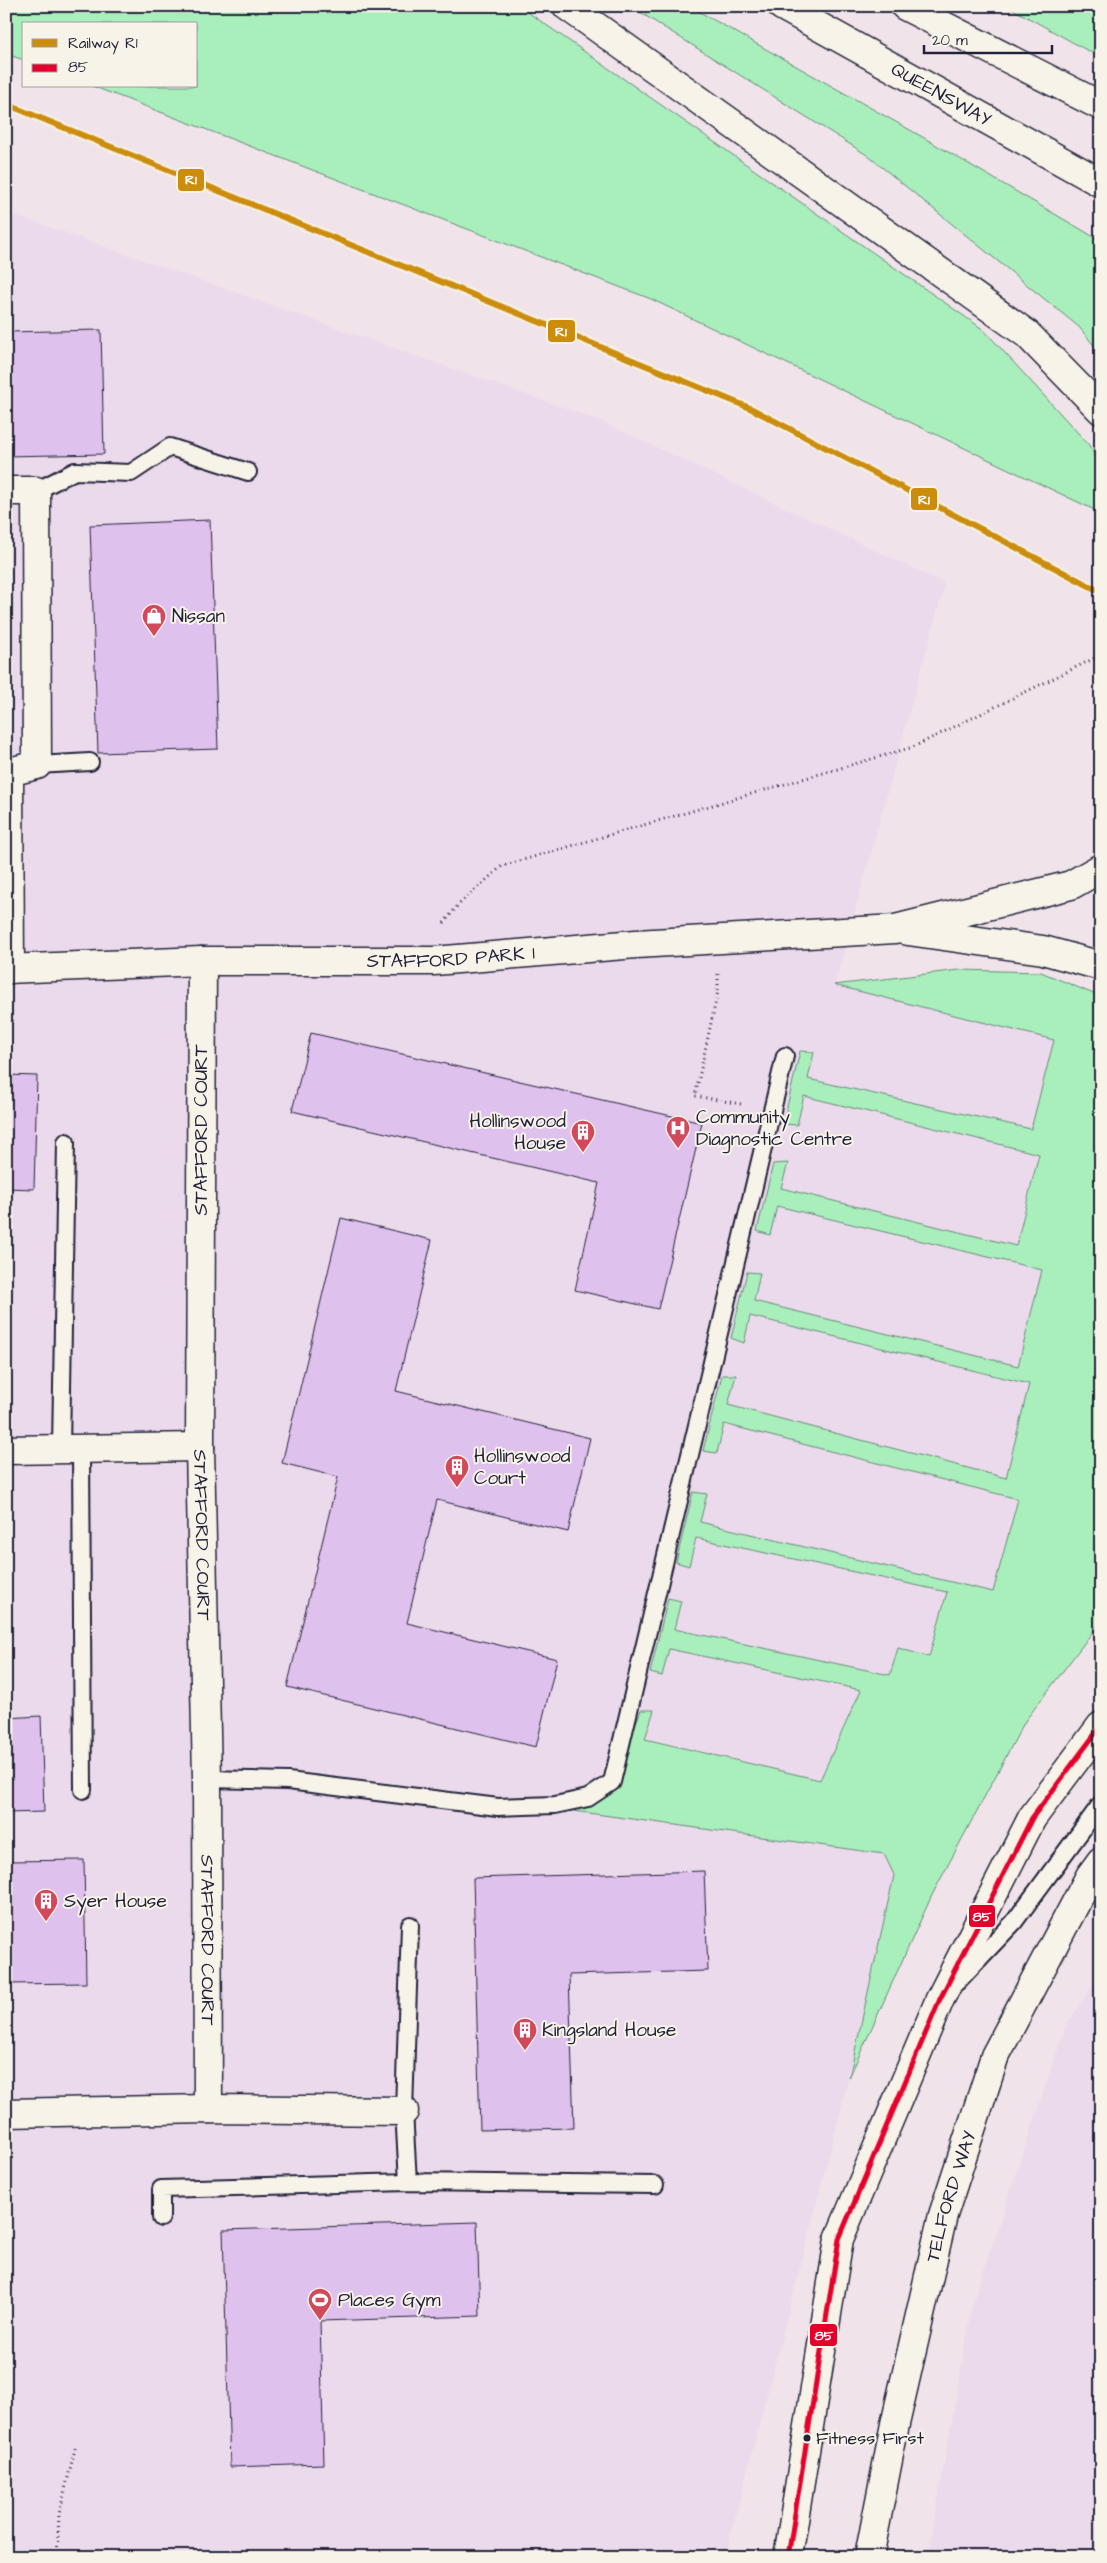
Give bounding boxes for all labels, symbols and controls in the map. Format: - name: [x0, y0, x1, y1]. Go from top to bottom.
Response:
- legend: [22, 22, 198, 88]
- scale bar: [924, 22, 1052, 54]
- text: 20 m: [932, 30, 968, 51]
- text: Railway R1: [68, 33, 138, 55]
- street label: QUEENSWAY: [886, 56, 996, 133]
- text: 85: [68, 57, 89, 78]
- line badge: R1: [177, 168, 205, 192]
- text: R1: [185, 170, 197, 190]
- line badge: R1: [547, 319, 576, 343]
- text: R1: [555, 322, 567, 342]
- line badge: R1: [910, 487, 938, 511]
- text: R1: [918, 490, 930, 510]
- shop icon: Nissan: [141, 603, 167, 637]
- place label: Nissan: [172, 603, 225, 630]
- street label: STAFFORD PARK 1: [367, 939, 536, 975]
- street label: STAFFORD COURT: [188, 1044, 215, 1215]
- place label: Community Diagnostic Centre: [696, 1104, 852, 1154]
- place label: Hollinswood House: [469, 1108, 566, 1157]
- hospital icon: Community Diagnostic Centre: [665, 1115, 691, 1149]
- building icon: Hollinswood House: [570, 1119, 596, 1153]
- place label: Hollinswood Court: [474, 1443, 571, 1492]
- street label: STAFFORD COURT: [187, 1449, 217, 1621]
- building icon: Hollinswood Court: [444, 1454, 470, 1488]
- street label: STAFFORD COURT: [194, 1854, 221, 2026]
- building icon: Syer House: [33, 1888, 59, 1922]
- place label: Syer House: [64, 1888, 167, 1916]
- line badge: 85: [968, 1904, 996, 1928]
- text: 85: [973, 1907, 993, 1927]
- building icon: Kingsland House: [512, 2017, 538, 2051]
- place label: Kingsland House: [542, 2017, 676, 2045]
- street label: TELFORD WAY: [919, 2127, 983, 2265]
- sports icon: Places Gym: [307, 2287, 333, 2321]
- place label: Places Gym: [338, 2287, 441, 2315]
- line badge: 85: [809, 2323, 838, 2347]
- text: 85: [815, 2326, 835, 2346]
- place label: Fitness First: [816, 2426, 925, 2451]
- marker: Fitness First: [802, 2433, 812, 2443]

